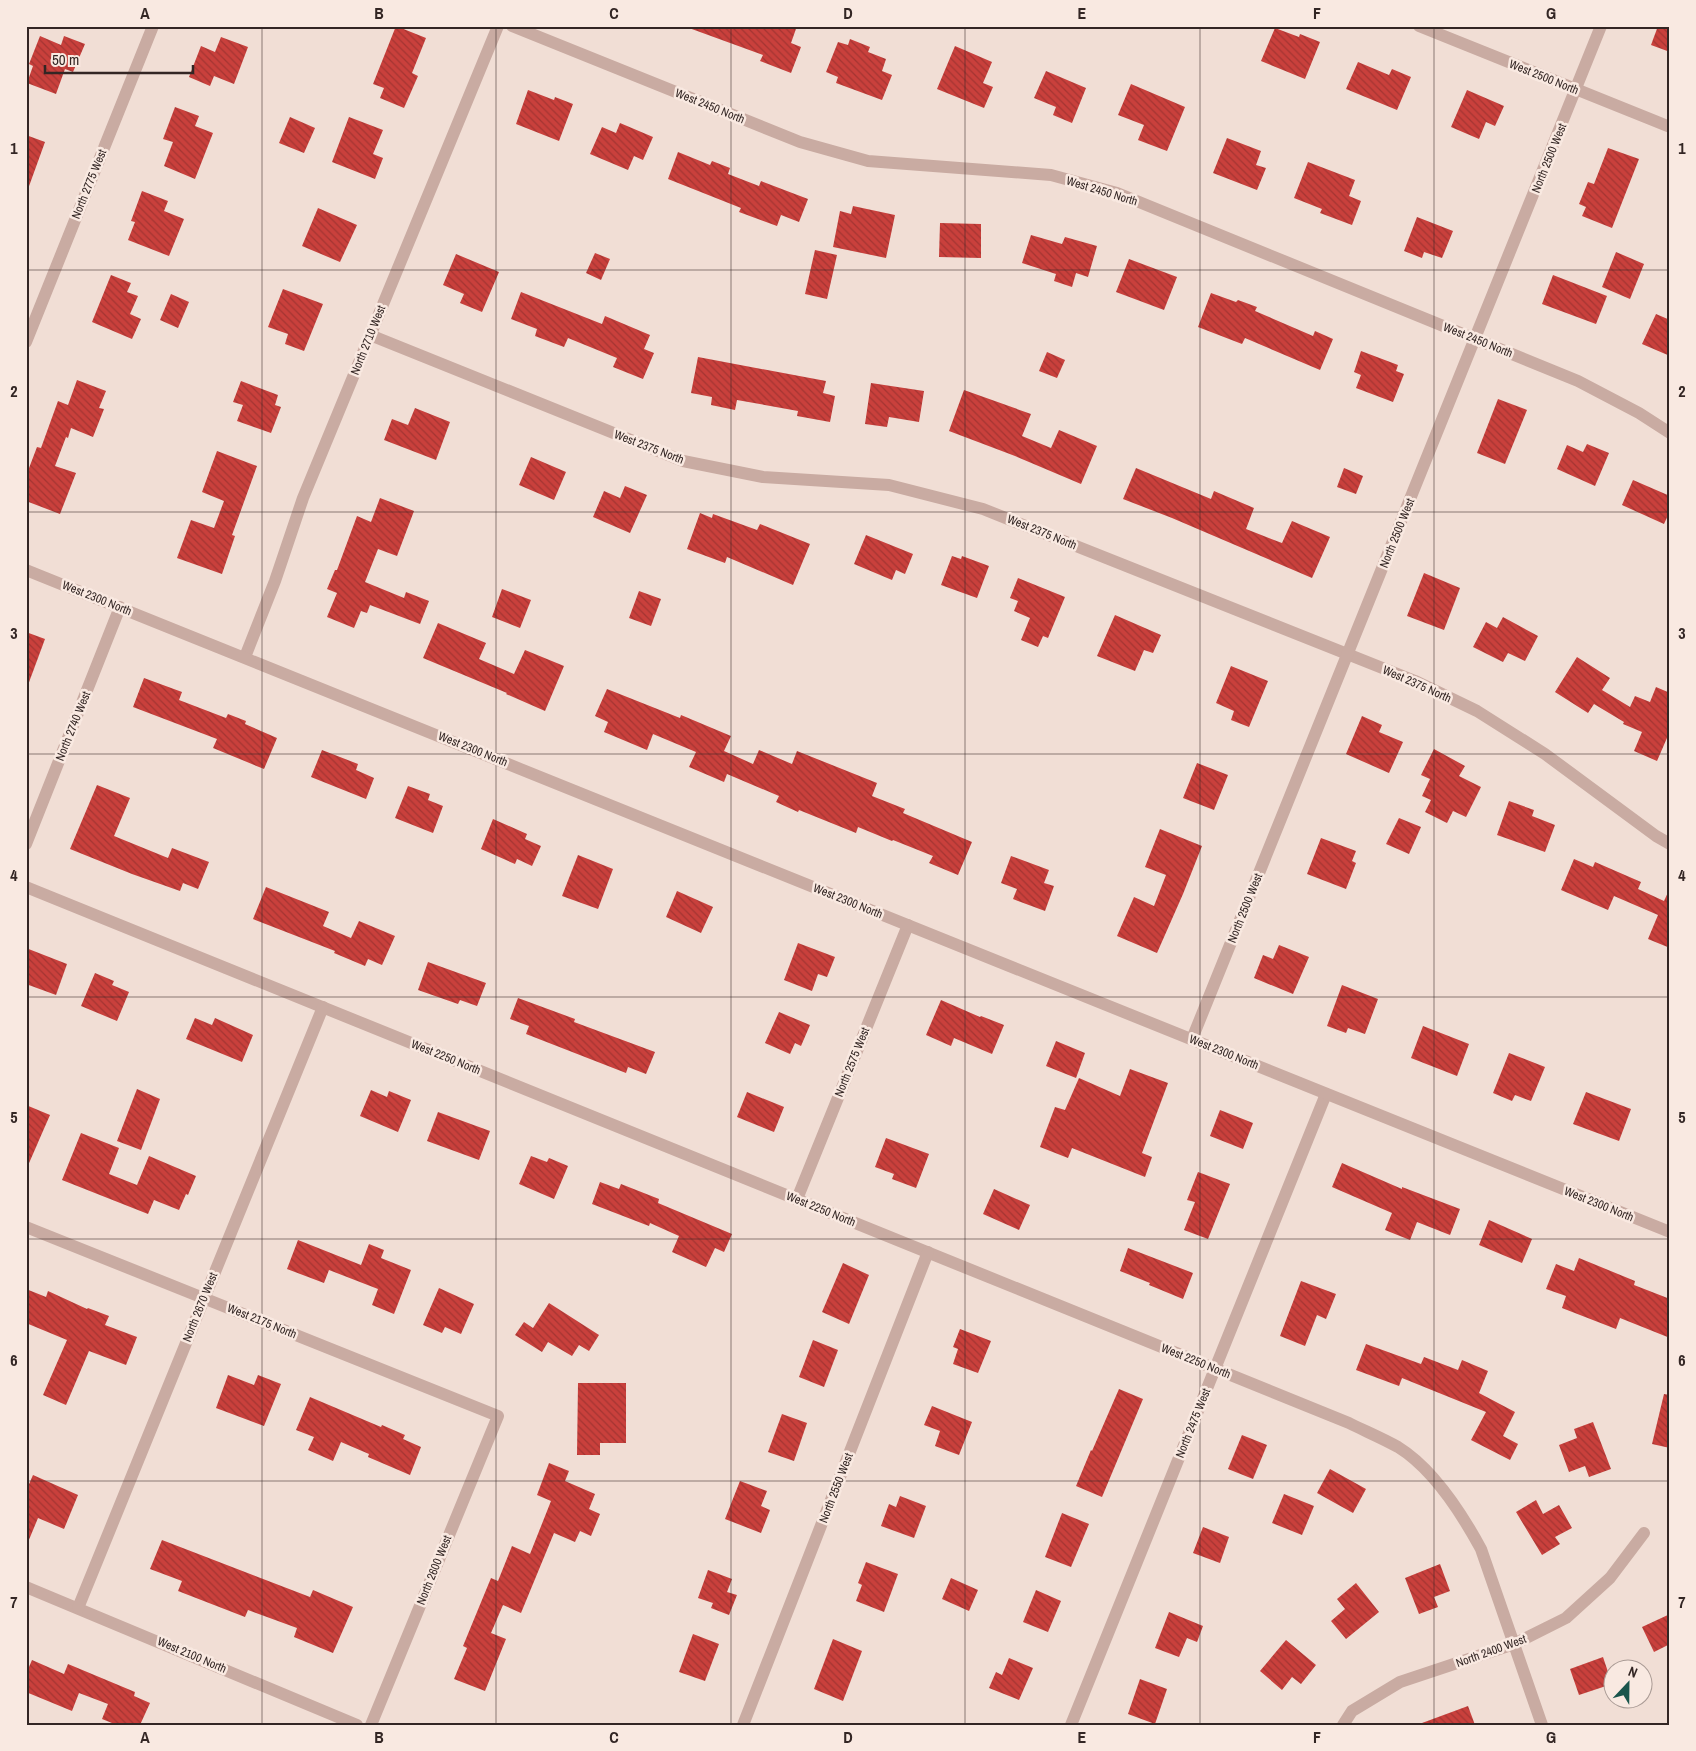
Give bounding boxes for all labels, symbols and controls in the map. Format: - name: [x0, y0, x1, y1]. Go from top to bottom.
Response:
- text: A: [140, 2, 150, 24]
- text: B: [374, 2, 384, 24]
- text: C: [609, 2, 619, 24]
- text: D: [843, 2, 853, 24]
- text: E: [1078, 2, 1087, 24]
- text: F: [1313, 2, 1321, 24]
- text: G: [1546, 2, 1556, 24]
- scale bar: [45, 42, 192, 74]
- text: 50 m: [52, 49, 79, 70]
- street label: West 2500 North: [1507, 56, 1581, 98]
- street label: West 2450 North: [673, 85, 747, 127]
- street label: North 2500 West: [1528, 121, 1570, 195]
- text: 1: [10, 137, 18, 159]
- text: 1: [1678, 137, 1686, 159]
- street label: North 2775 West: [68, 147, 110, 221]
- street label: West 2450 North: [1064, 173, 1140, 209]
- street label: North 2710 West: [347, 303, 389, 377]
- street label: West 2450 North: [1441, 319, 1515, 361]
- text: 2: [10, 380, 18, 402]
- text: 2: [1678, 380, 1686, 402]
- street label: West 2375 North: [612, 426, 686, 468]
- street label: North 2500 West: [1376, 496, 1418, 570]
- street label: West 2375 North: [1005, 511, 1079, 553]
- street label: West 2300 North: [60, 577, 134, 619]
- text: 3: [10, 622, 18, 644]
- text: 3: [1678, 622, 1686, 644]
- street label: West 2375 North: [1380, 662, 1454, 706]
- street label: North 2740 West: [52, 689, 94, 763]
- street label: West 2300 North: [436, 728, 510, 770]
- text: 4: [10, 864, 18, 886]
- text: 4: [1678, 864, 1686, 886]
- street label: North 2500 West: [1224, 871, 1266, 945]
- street label: West 2300 North: [811, 880, 885, 922]
- street label: North 2575 West: [831, 1025, 873, 1099]
- street label: West 2300 North: [1187, 1031, 1261, 1073]
- street label: West 2250 North: [409, 1036, 483, 1078]
- text: 5: [10, 1106, 18, 1128]
- text: 5: [1678, 1106, 1686, 1128]
- street label: West 2300 North: [1562, 1183, 1636, 1225]
- street label: West 2250 North: [784, 1188, 858, 1230]
- street label: North 2670 West: [179, 1270, 221, 1344]
- street label: West 2175 North: [225, 1300, 299, 1342]
- street label: West 2250 North: [1159, 1340, 1233, 1382]
- text: 6: [10, 1349, 18, 1371]
- text: 6: [1678, 1349, 1686, 1371]
- street label: North 2475 West: [1172, 1386, 1214, 1460]
- street label: North 2550 West: [815, 1451, 857, 1525]
- street label: North 2600 West: [413, 1533, 455, 1607]
- text: 7: [10, 1591, 18, 1613]
- text: 7: [1678, 1591, 1686, 1613]
- street label: North 2400 West: [1454, 1631, 1529, 1671]
- street label: West 2100 North: [155, 1633, 229, 1677]
- north arrow: [1604, 1658, 1654, 1708]
- text: N: [1626, 1662, 1640, 1682]
- text: A: [140, 1726, 150, 1748]
- text: B: [374, 1726, 384, 1748]
- text: C: [609, 1726, 619, 1748]
- text: D: [843, 1726, 853, 1748]
- text: E: [1078, 1726, 1087, 1748]
- text: F: [1313, 1726, 1321, 1748]
- text: G: [1546, 1726, 1556, 1748]

